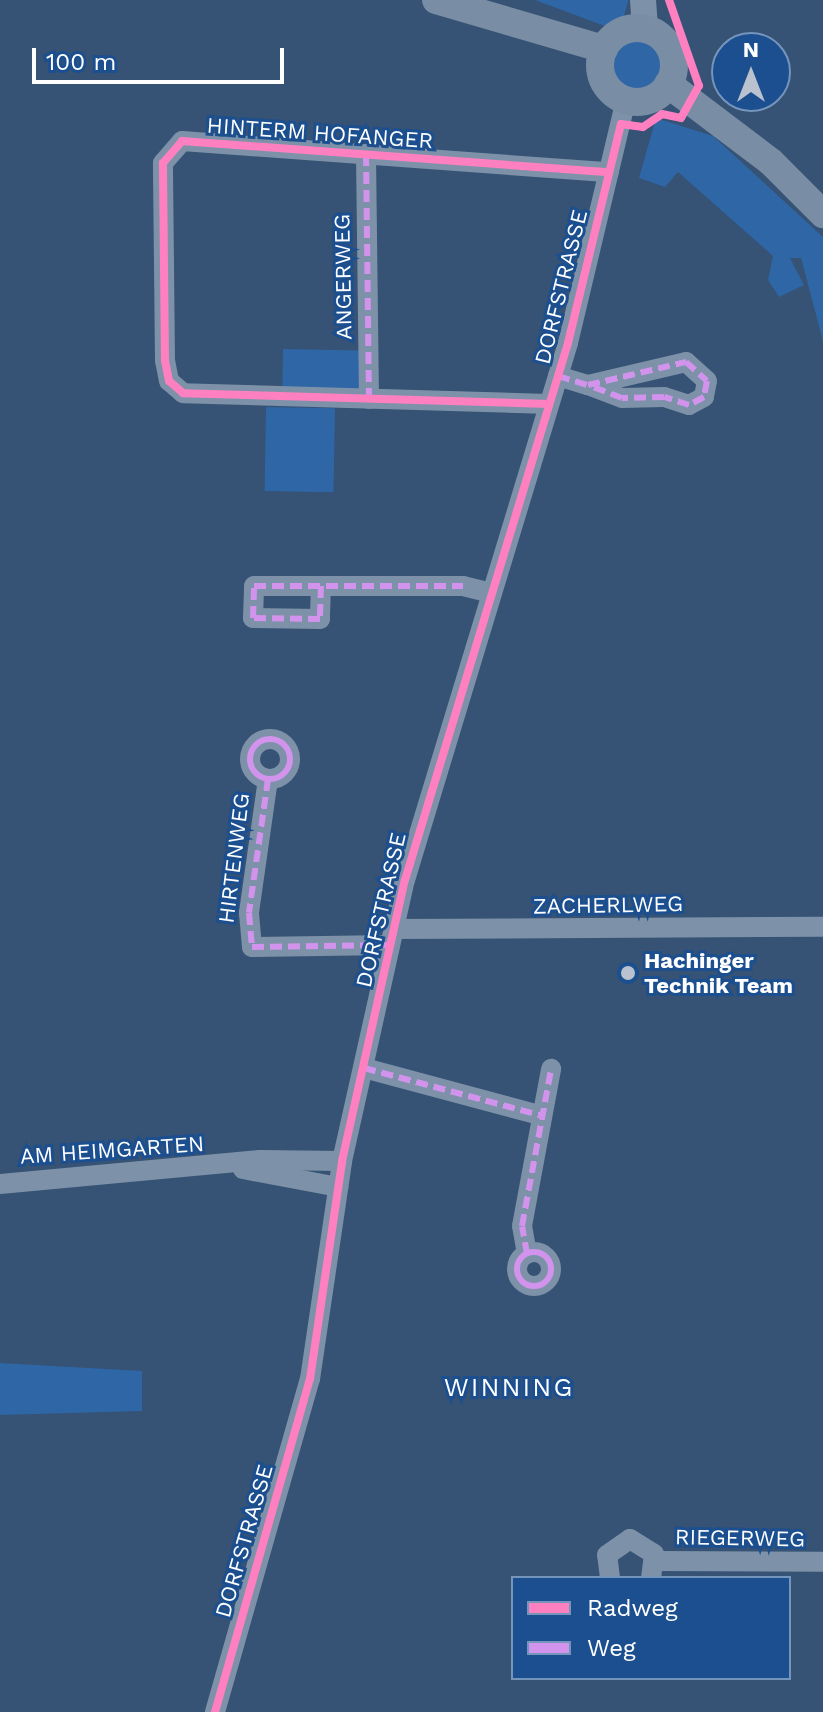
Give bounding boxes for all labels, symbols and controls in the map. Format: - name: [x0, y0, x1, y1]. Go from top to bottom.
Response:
- scale bar: [36, 32, 288, 82]
- north arrow: [711, 32, 791, 112]
- text: N: [743, 37, 759, 62]
- text: 100 m: [46, 48, 116, 76]
- street label: HINTERM HOFANGER: [206, 112, 434, 154]
- street label: DORFSTRASSE: [529, 207, 593, 367]
- street label: ANGERWEG: [329, 214, 357, 340]
- street label: HIRTENWEG: [213, 791, 255, 925]
- street label: DORFSTRASSE: [350, 830, 412, 990]
- street label: ZACHERLWEG: [533, 890, 683, 920]
- place label: Hachinger Technik Team: [644, 947, 794, 998]
- marker: Hachinger Technik Team: [619, 964, 637, 982]
- street label: AM HEIMGARTEN: [19, 1130, 205, 1170]
- district label: WINNING: [444, 1372, 574, 1404]
- street label: DORFSTRASSE: [209, 1461, 279, 1621]
- street label: RIEGERWEG: [675, 1524, 805, 1552]
- legend: [511, 1576, 791, 1680]
- text: Radweg: [587, 1594, 678, 1622]
- text: Weg: [587, 1634, 636, 1662]

